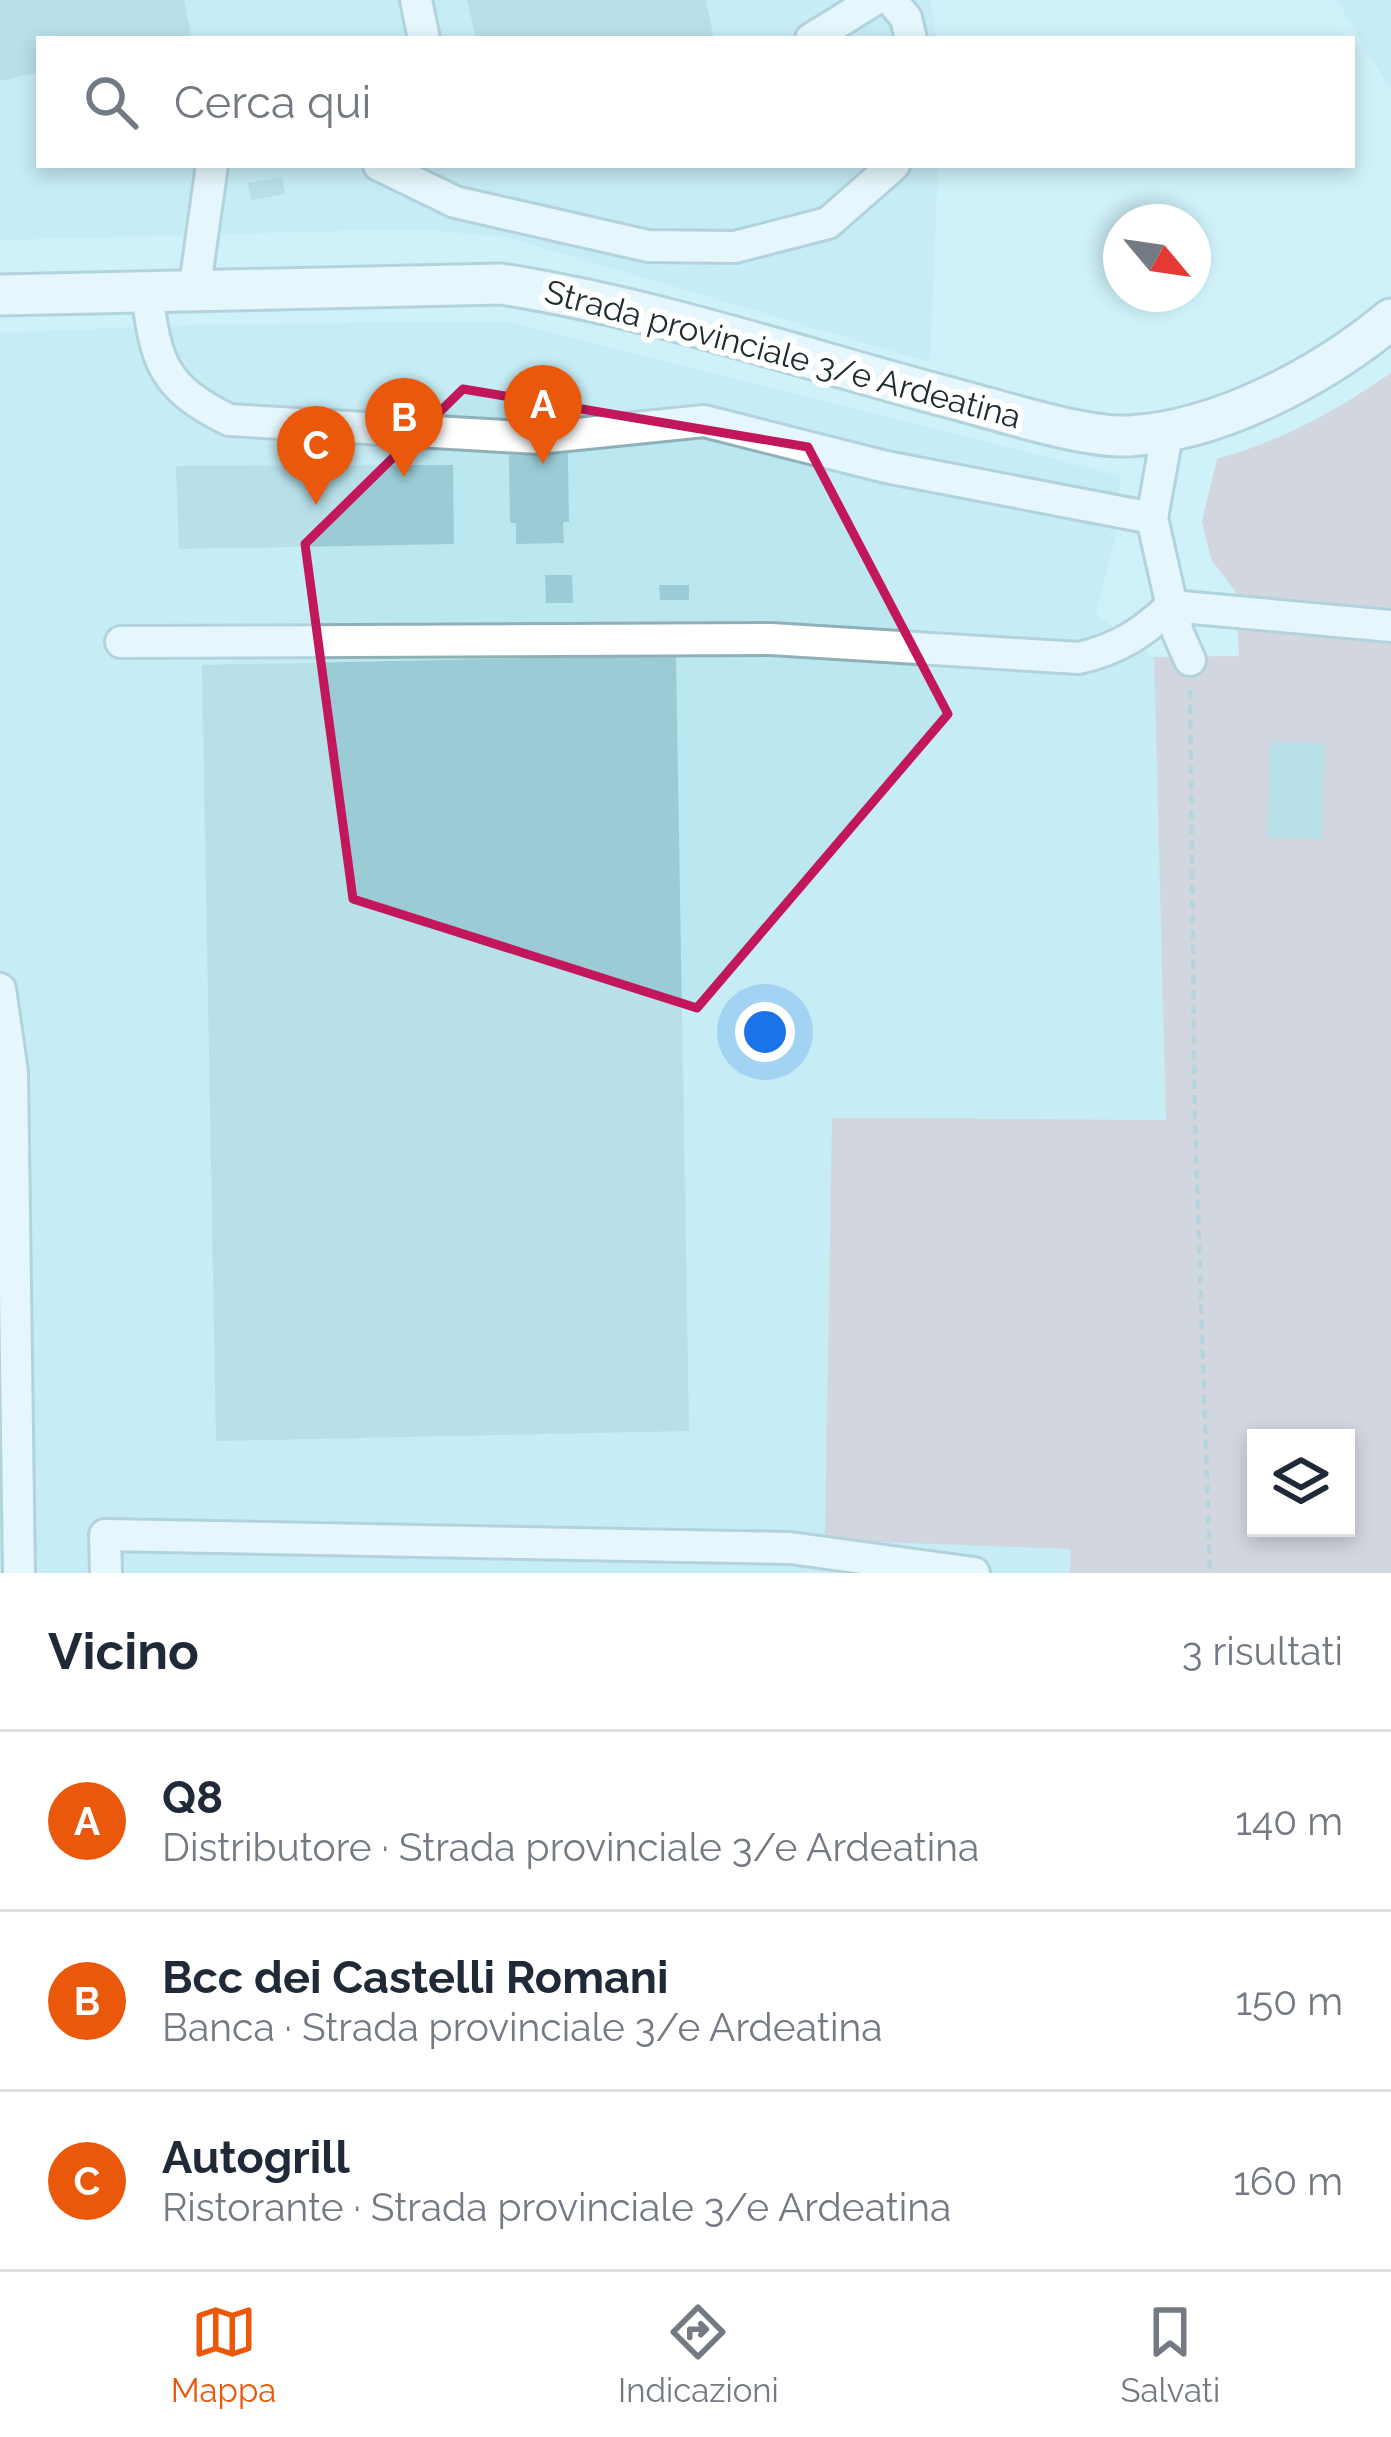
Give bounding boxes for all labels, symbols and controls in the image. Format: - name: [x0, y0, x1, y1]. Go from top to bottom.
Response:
- search box: [36, 36, 1355, 168]
- icon: search: [78, 69, 144, 135]
- text: Cerca qui: [174, 76, 371, 129]
- north arrow: [1103, 204, 1211, 312]
- street label: Strada provinciale 3/e Ardeatina: [540, 271, 1026, 437]
- pin: A: [504, 365, 582, 464]
- pin: B: [365, 378, 443, 477]
- pin: C: [277, 406, 355, 505]
- your location: [735, 1002, 795, 1062]
- map controls: [1247, 1429, 1355, 1537]
- button: layers: [1247, 1429, 1355, 1537]
- text: Vicino: [48, 1621, 199, 1681]
- text: 3 risultati: [1182, 1628, 1343, 1674]
- text: Q8: [162, 1771, 223, 1824]
- text: A: [74, 1798, 100, 1844]
- text: 140 m: [1235, 1798, 1343, 1844]
- text: Distributore · Strada provinciale 3/e Ardeatina: [162, 1824, 979, 1870]
- text: Bcc dei Castelli Romani: [162, 1951, 669, 2004]
- text: B: [74, 1978, 100, 2024]
- text: 150 m: [1235, 1978, 1343, 2024]
- text: Banca · Strada provinciale 3/e Ardeatina: [162, 2004, 882, 2050]
- text: Autogrill: [162, 2131, 350, 2184]
- text: C: [74, 2158, 100, 2204]
- text: 160 m: [1233, 2158, 1343, 2204]
- text: Ristorante · Strada provinciale 3/e Ardeatina: [162, 2184, 951, 2230]
- tab: Mappa: [171, 2299, 276, 2410]
- tab: Indicazioni: [618, 2299, 779, 2410]
- tab: Salvati: [1120, 2299, 1220, 2410]

